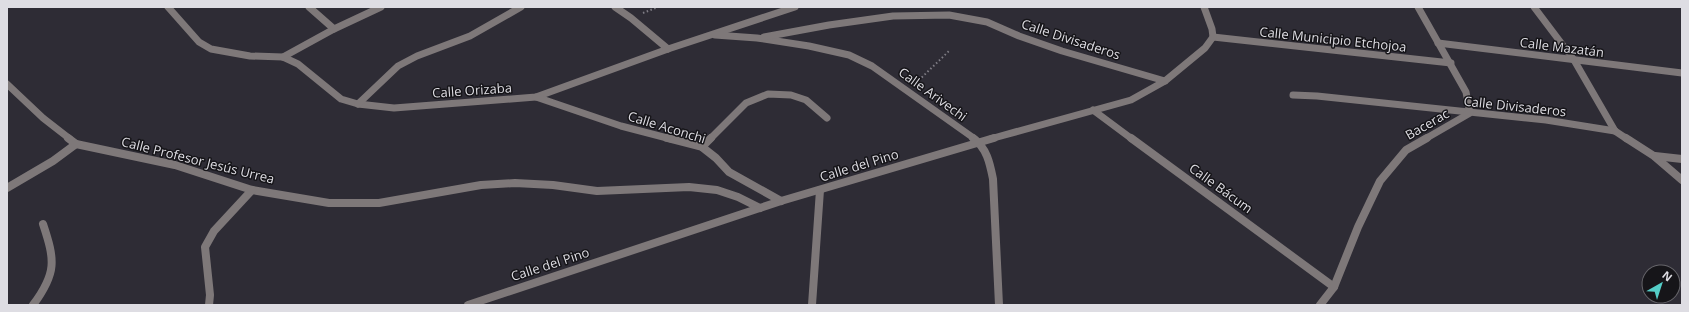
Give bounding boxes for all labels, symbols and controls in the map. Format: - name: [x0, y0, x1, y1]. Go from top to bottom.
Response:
- street label: Calle Divisaderos: [1019, 15, 1123, 63]
- street label: Calle Municipio Etchojoa: [1259, 22, 1407, 56]
- street label: Calle Mazatán: [1519, 33, 1605, 61]
- street label: Calle Arivechi: [895, 63, 971, 125]
- street label: Calle Orizaba: [432, 78, 512, 102]
- street label: Calle Divisaderos: [1463, 92, 1567, 120]
- street label: Bacerac: [1402, 104, 1452, 144]
- street label: Calle Aconchi: [626, 107, 708, 147]
- street label: Calle Profesor Jesús Urrea: [120, 132, 276, 188]
- street label: Calle del Pino: [817, 144, 901, 186]
- street label: Calle Bácum: [1186, 159, 1256, 217]
- street label: Calle del Pino: [508, 243, 592, 285]
- north arrow: [1641, 264, 1681, 304]
- text: N: [1659, 267, 1676, 284]

